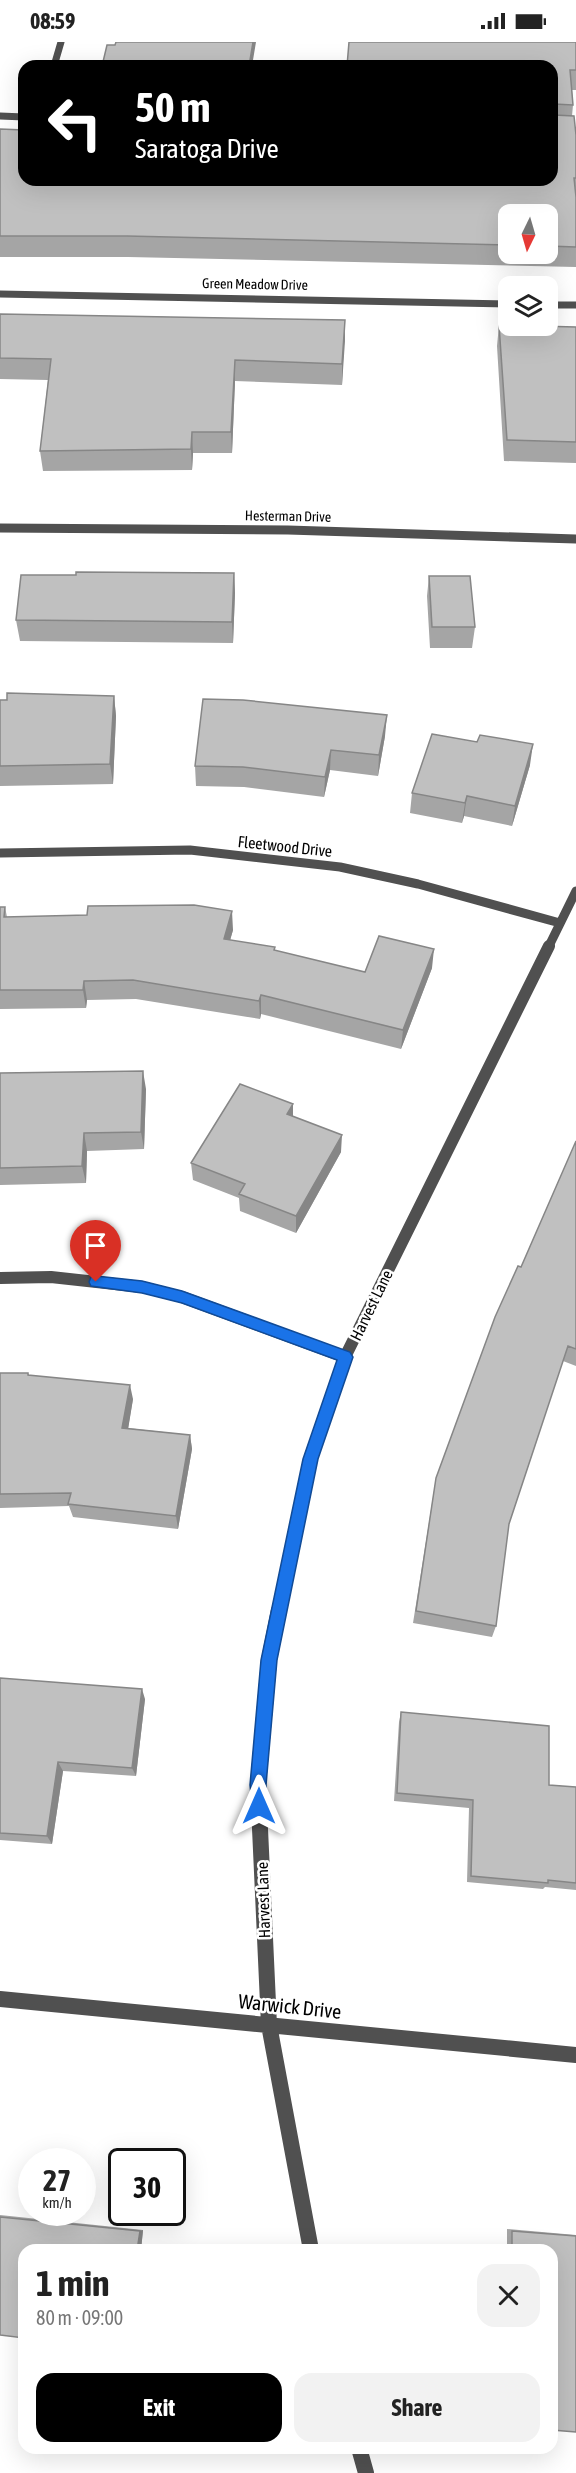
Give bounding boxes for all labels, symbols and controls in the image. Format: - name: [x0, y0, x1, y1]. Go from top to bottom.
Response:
- text: 08:59: [30, 8, 75, 34]
- text: 50 m: [135, 83, 210, 131]
- icon: left: [36, 84, 114, 162]
- text: Saratoga Drive: [135, 133, 279, 164]
- north arrow: [498, 204, 558, 264]
- map controls: [498, 204, 558, 336]
- street label: Green Meadow Drive: [202, 275, 308, 293]
- button: layers: [498, 276, 558, 336]
- street label: Hesterman Drive: [245, 507, 331, 525]
- street label: Fleetwood Drive: [237, 832, 333, 860]
- pin: [70, 1220, 121, 1282]
- icon: arrive: [79, 1229, 112, 1262]
- street label: Harvest Lane: [346, 1267, 396, 1343]
- position arrow: [227, 1774, 291, 1838]
- street label: Harvest Lane: [253, 1862, 273, 1938]
- street label: Warwick Drive: [237, 1989, 343, 2023]
- speed limit sign: 30: [108, 2148, 186, 2226]
- text: 27: [43, 2163, 71, 2197]
- text: km/h: [42, 2194, 72, 2211]
- text: 1 min: [36, 2262, 110, 2304]
- button: close: [477, 2264, 540, 2327]
- text: 80 m · 09:00: [36, 2306, 123, 2329]
- button: Exit: [36, 2373, 282, 2442]
- button: Share: [294, 2373, 540, 2442]

